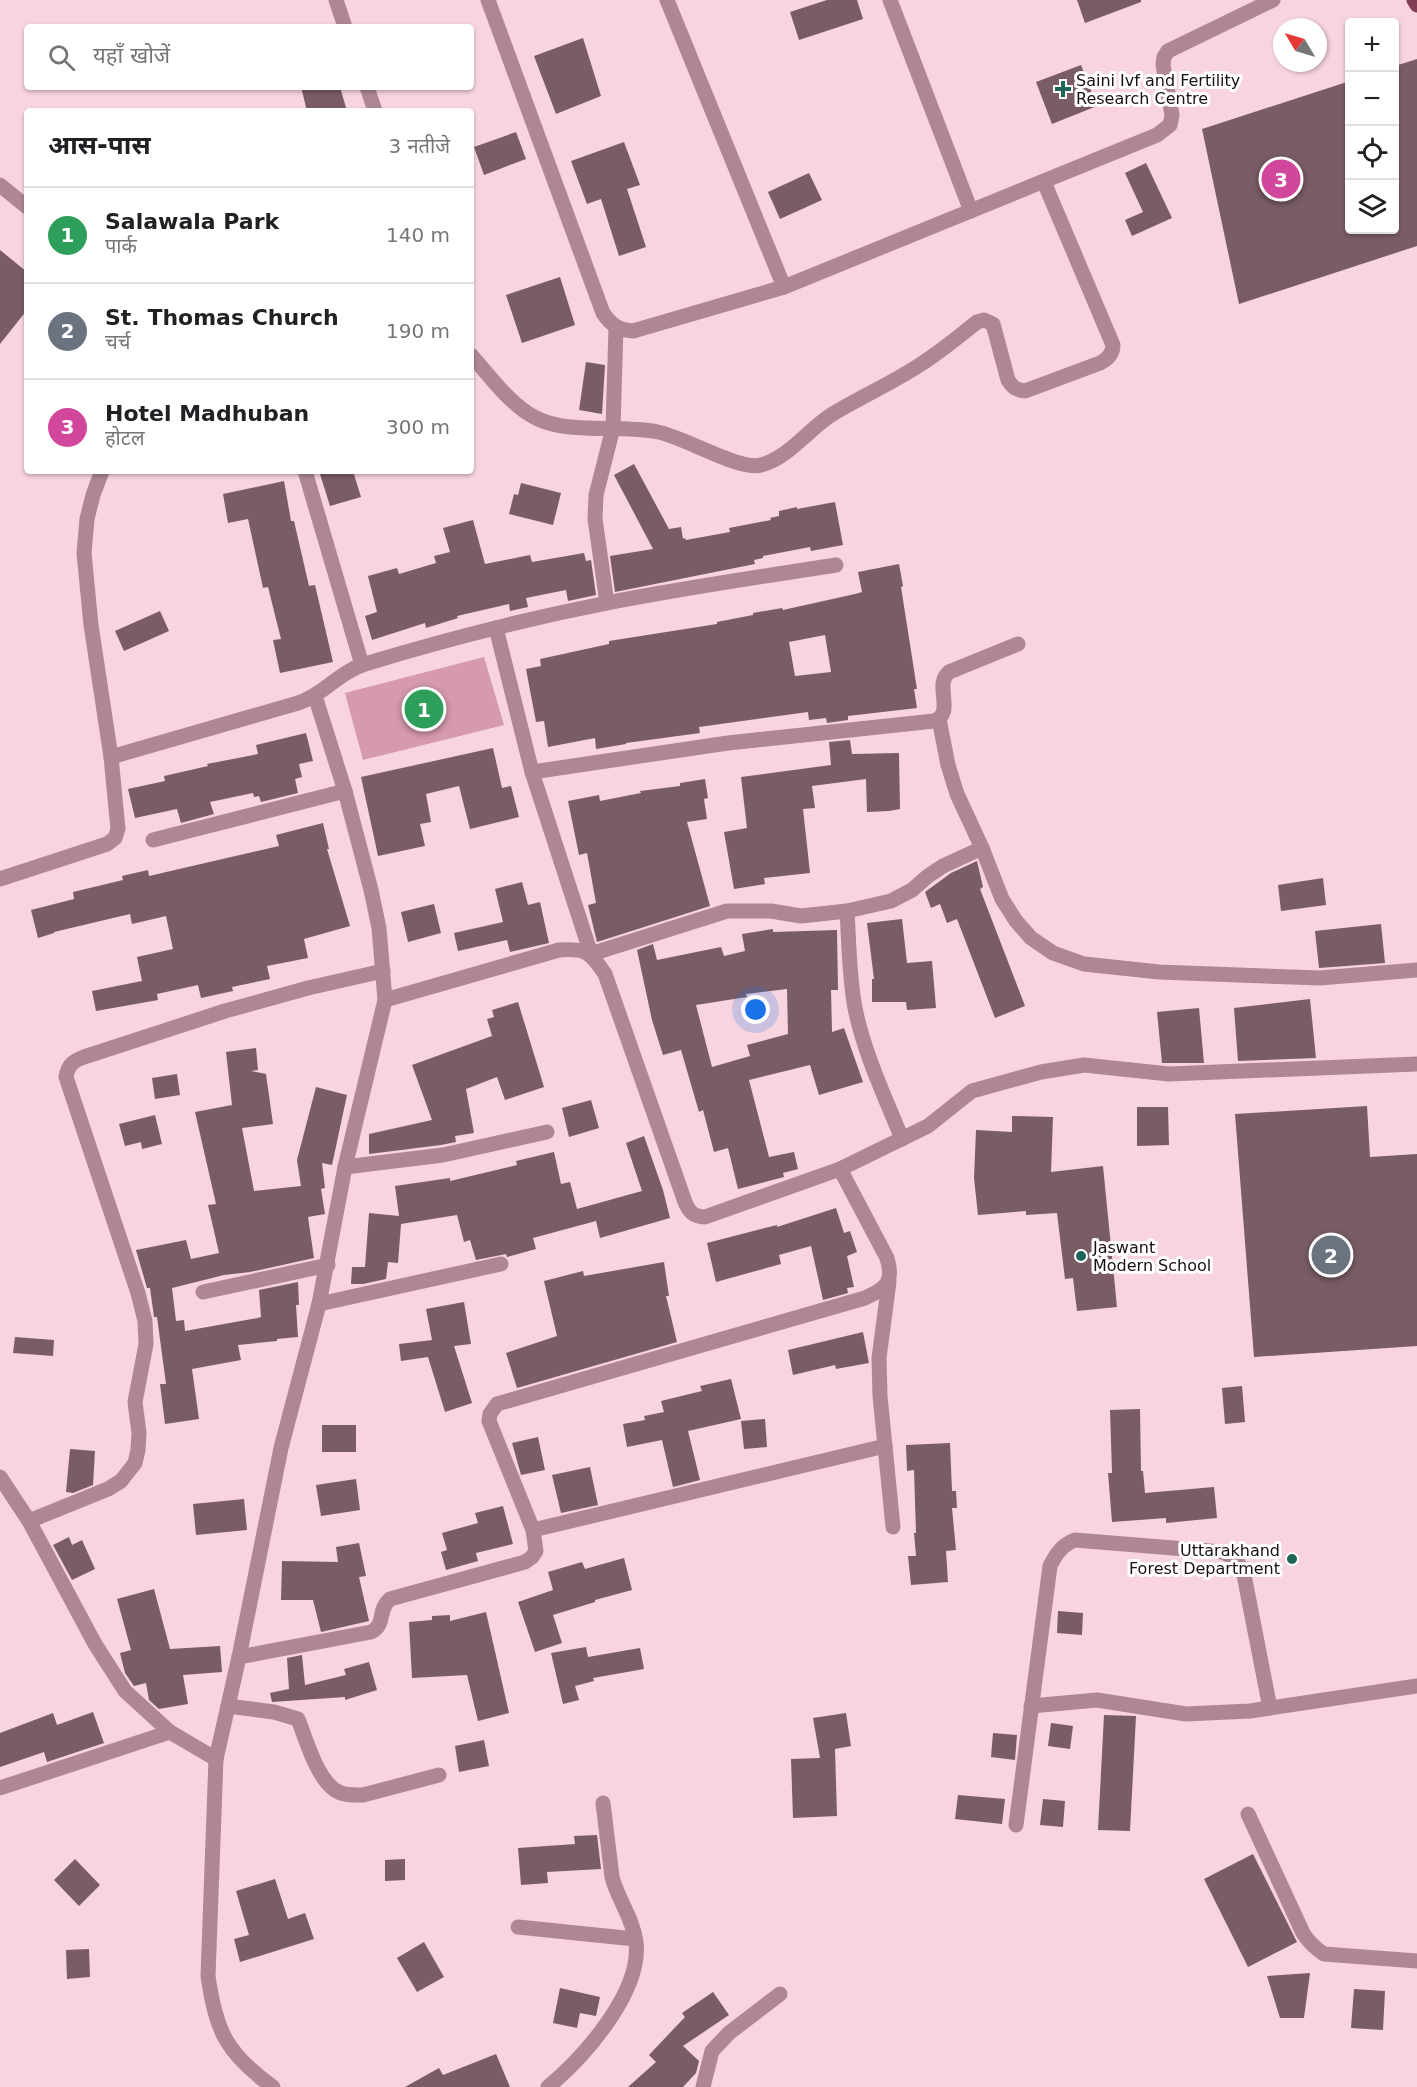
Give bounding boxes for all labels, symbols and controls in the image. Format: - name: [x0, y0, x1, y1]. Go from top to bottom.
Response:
- north arrow: [1273, 18, 1327, 72]
- map controls: [1345, 18, 1399, 234]
- button: +: [1345, 18, 1399, 72]
- search box: [24, 24, 474, 90]
- icon: search: [45, 41, 78, 74]
- text: यहाँ खोजें: [93, 43, 170, 68]
- place label: Saini Ivf and Fertility Research Centre: [1076, 71, 1240, 108]
- button: −: [1345, 72, 1399, 126]
- marker: Saini Ivf and Fertility Research Centre: [1054, 80, 1072, 98]
- button: locate: [1345, 126, 1399, 180]
- text: आस-पास: [48, 130, 151, 160]
- text: 3 नतीजे: [388, 134, 450, 158]
- pin: 3: [1262, 156, 1300, 201]
- button: layers: [1345, 180, 1399, 234]
- text: Salawala Park: [105, 209, 279, 234]
- text: 1: [61, 223, 74, 247]
- text: 140 m: [386, 223, 450, 247]
- text: पार्क: [105, 234, 137, 258]
- text: St. Thomas Church: [105, 305, 339, 330]
- text: 2: [61, 319, 74, 343]
- text: 190 m: [386, 319, 450, 343]
- text: चर्च: [105, 330, 130, 354]
- text: Hotel Madhuban: [105, 401, 309, 426]
- text: 3: [61, 415, 74, 439]
- text: 300 m: [386, 415, 450, 439]
- text: होटल: [105, 426, 144, 450]
- pin: 1: [404, 686, 444, 732]
- your location: [741, 995, 770, 1024]
- pin: 2: [1312, 1232, 1350, 1278]
- place label: Jaswant Modern School: [1092, 1238, 1211, 1275]
- marker: Jaswant Modern School: [1074, 1249, 1088, 1263]
- place label: Uttarakhand Forest Department: [1129, 1541, 1280, 1578]
- marker: Uttarakhand Forest Department: [1285, 1552, 1299, 1566]

